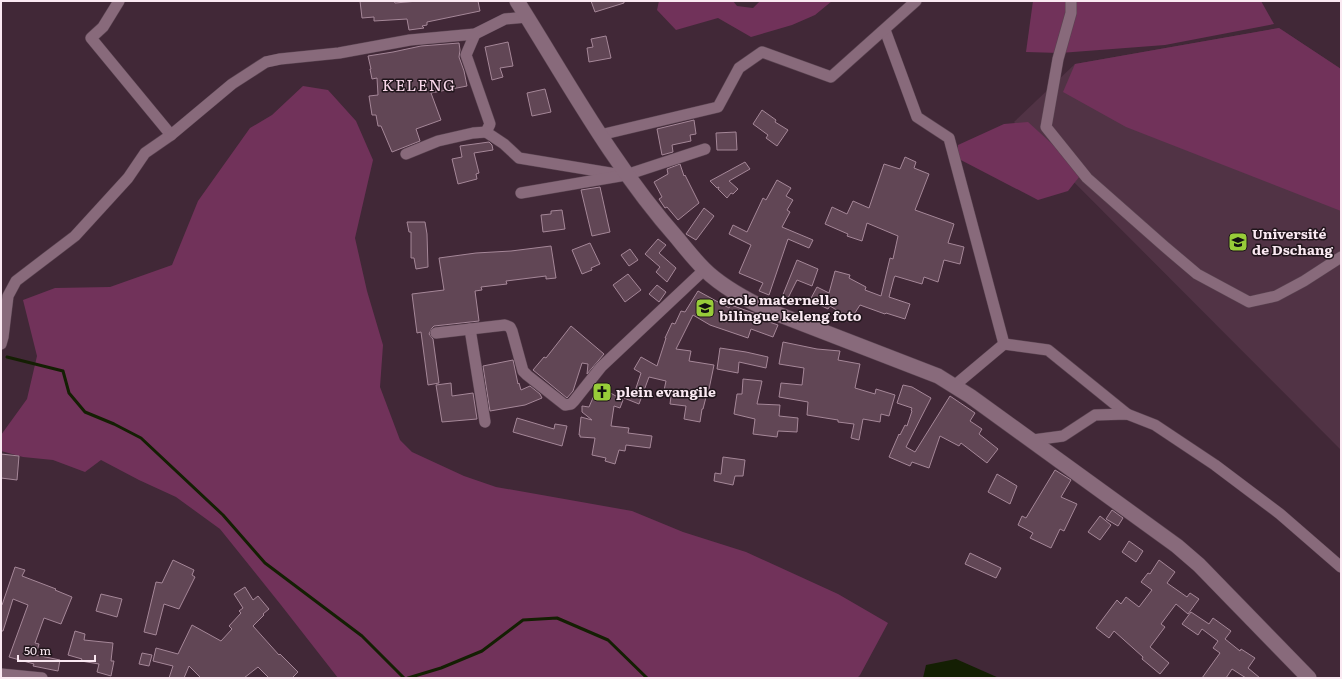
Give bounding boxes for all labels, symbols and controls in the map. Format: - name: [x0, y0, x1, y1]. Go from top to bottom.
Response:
- district label: KELENG: [382, 72, 456, 96]
- place label: Université de Dschang: [1252, 223, 1334, 259]
- school or university icon: Université de Dschang: [1227, 231, 1249, 253]
- place label: ecole maternelle bilingue keleng foto: [719, 289, 862, 325]
- school or university icon: ecole maternelle bilingue keleng foto: [694, 297, 716, 319]
- church icon: plein evangile: [591, 381, 613, 403]
- place label: plein evangile: [616, 381, 716, 401]
- scale bar: [18, 637, 95, 663]
- text: 50 m: [24, 641, 51, 659]

